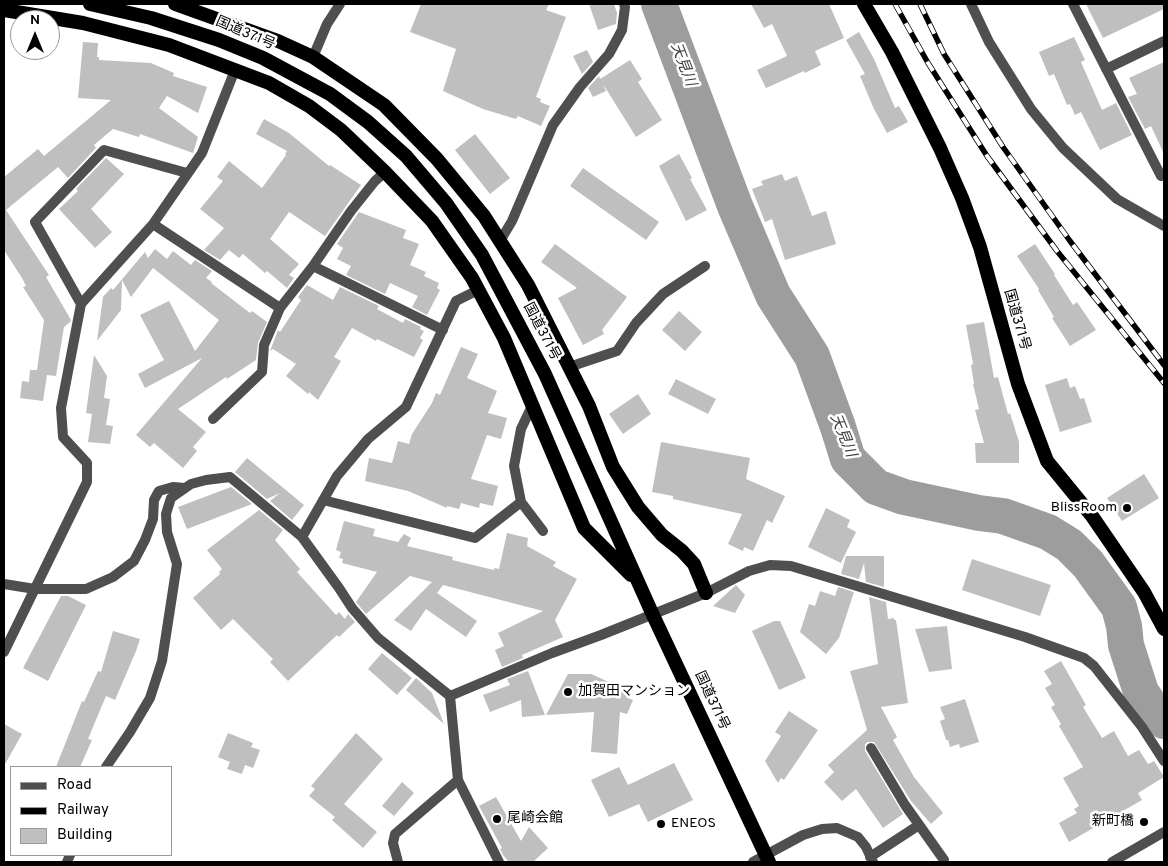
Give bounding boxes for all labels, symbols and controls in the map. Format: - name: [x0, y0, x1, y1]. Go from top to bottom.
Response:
- north arrow: [10, 10, 60, 60]
- text: N: [30, 12, 40, 29]
- street label: 国道371号: [213, 14, 277, 54]
- water label: 天見川: [666, 41, 698, 89]
- street label: 国道371号: [999, 287, 1033, 353]
- street label: 国道371号: [519, 300, 563, 364]
- water label: 天見川: [825, 412, 859, 460]
- place label: BlissRoom: [1051, 500, 1117, 516]
- marker: BlissRoom: [1121, 502, 1133, 514]
- street label: 国道371号: [690, 669, 732, 733]
- place label: 加賀田マンション: [578, 684, 690, 700]
- marker: 加賀田マンション: [562, 686, 574, 698]
- legend: [10, 766, 172, 856]
- text: Road: [57, 776, 92, 795]
- text: Railway: [57, 801, 109, 820]
- place label: 尾崎会館: [507, 811, 563, 827]
- marker: 尾崎会館: [491, 813, 503, 825]
- place label: 新町橋: [1092, 814, 1134, 830]
- place label: ENEOS: [671, 816, 716, 832]
- marker: 新町橋: [1138, 816, 1150, 828]
- marker: ENEOS: [655, 818, 667, 830]
- text: Building: [57, 826, 112, 845]

